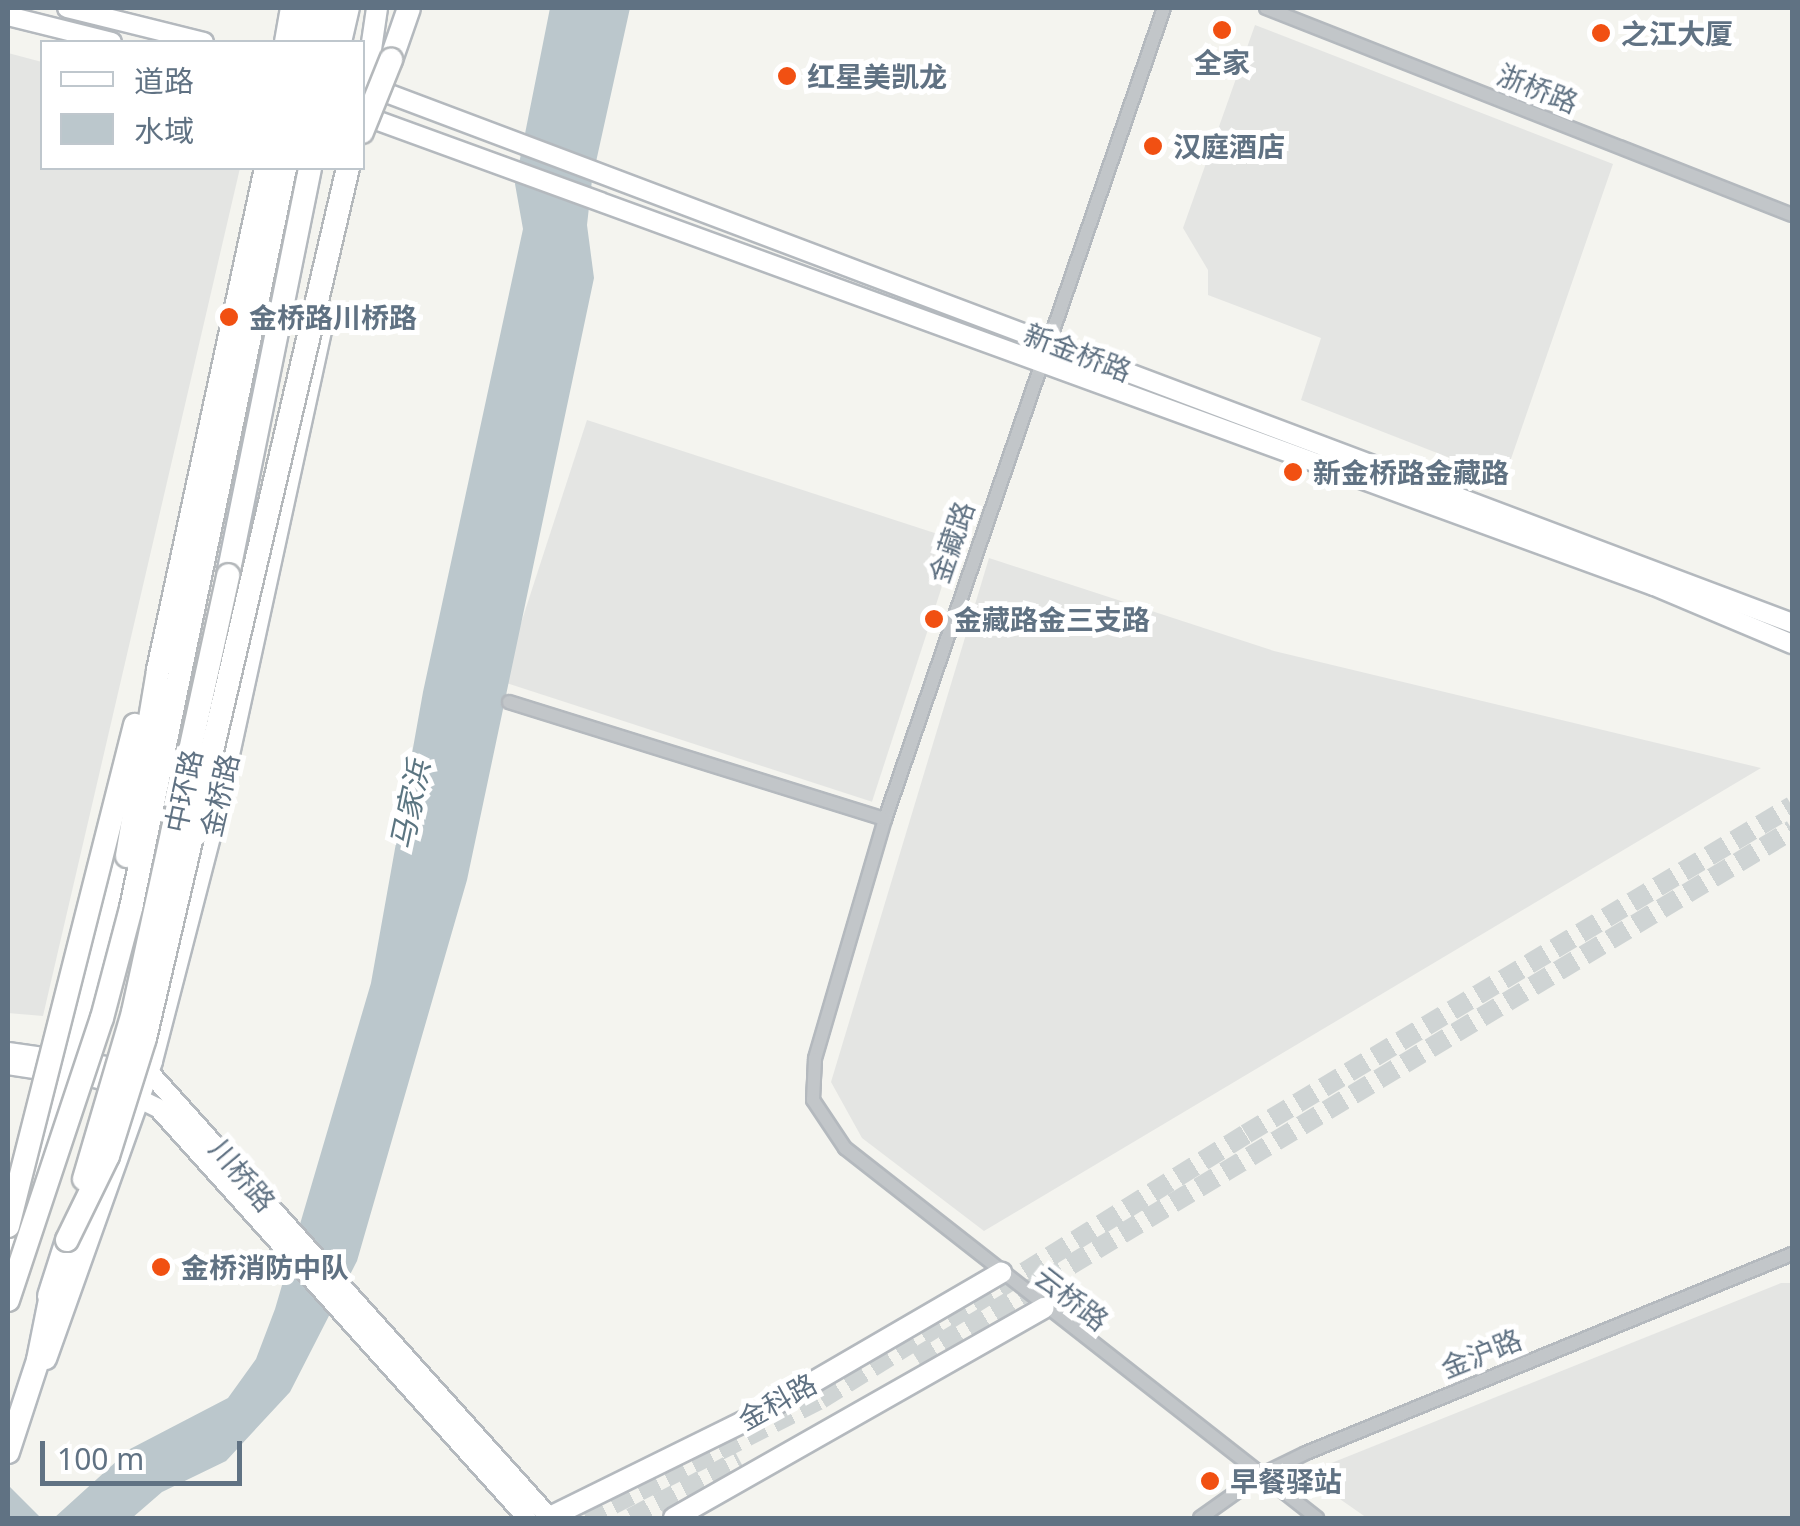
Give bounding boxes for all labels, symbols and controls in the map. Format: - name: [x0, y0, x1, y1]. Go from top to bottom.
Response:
- place label: 之江大厦: [1621, 16, 1733, 50]
- marker: 全家: [1211, 19, 1233, 41]
- marker: 之江大厦: [1590, 22, 1612, 44]
- legend: [40, 40, 365, 170]
- place label: 全家: [1194, 45, 1250, 79]
- street label: 浙桥路: [1493, 57, 1583, 119]
- place label: 红星美凯龙: [807, 59, 947, 93]
- text: 道路: [134, 60, 194, 101]
- marker: 红星美凯龙: [776, 65, 798, 87]
- text: 水域: [134, 110, 194, 151]
- place label: 汉庭酒店: [1173, 129, 1285, 163]
- marker: 汉庭酒店: [1142, 135, 1164, 157]
- place label: 金桥路川桥路: [249, 300, 417, 334]
- marker: 金桥路川桥路: [218, 306, 240, 328]
- street label: 新金桥路: [1020, 316, 1136, 388]
- place label: 新金桥路金藏路: [1313, 455, 1509, 489]
- marker: 新金桥路金藏路: [1282, 461, 1304, 483]
- street label: 金藏路: [921, 497, 981, 587]
- place label: 金藏路金三支路: [954, 602, 1150, 636]
- marker: 金藏路金三支路: [923, 608, 945, 630]
- street label: 中环路: [158, 746, 208, 836]
- street label: 金桥路: [193, 750, 245, 840]
- water label: 马家浜: [383, 757, 437, 853]
- street label: 川桥路: [203, 1132, 283, 1218]
- place label: 金桥消防中队: [181, 1250, 349, 1284]
- marker: 金桥消防中队: [150, 1256, 172, 1278]
- street label: 云桥路: [1029, 1259, 1115, 1337]
- street label: 金沪路: [1436, 1322, 1526, 1384]
- street label: 金科路: [732, 1366, 822, 1436]
- scale bar: [45, 1421, 248, 1483]
- text: 100 m: [57, 1438, 144, 1479]
- place label: 早餐驿站: [1230, 1464, 1342, 1498]
- marker: 早餐驿站: [1199, 1470, 1221, 1492]

